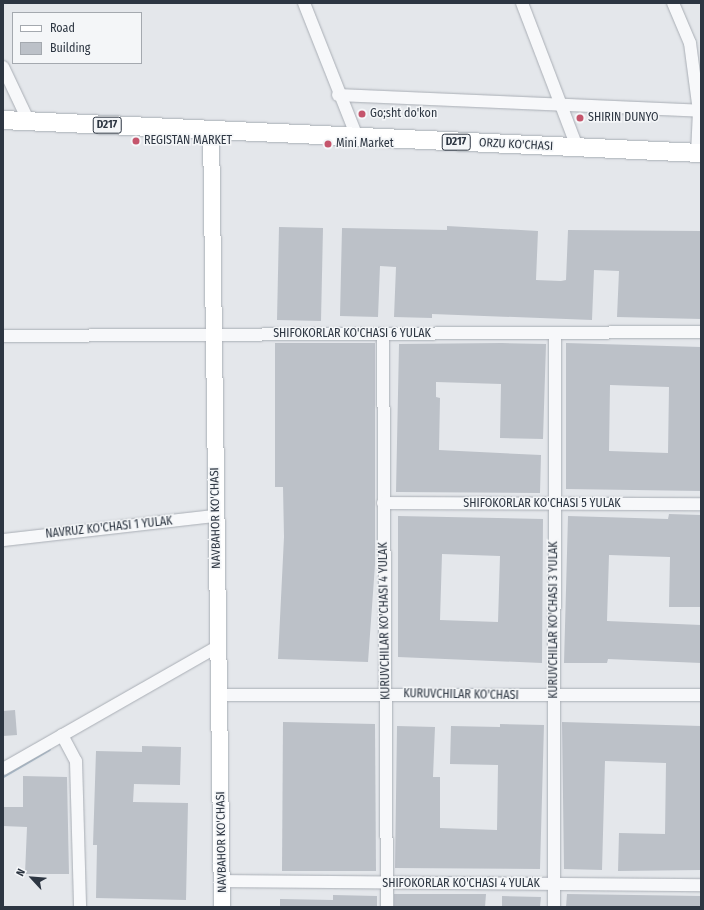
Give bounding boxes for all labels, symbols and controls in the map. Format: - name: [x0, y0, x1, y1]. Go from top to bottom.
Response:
- legend: [12, 12, 142, 64]
- text: Road: [50, 21, 75, 35]
- text: Building: [50, 41, 90, 55]
- place label: Go;sht do'kon: [370, 107, 437, 121]
- marker: Go;sht do'kon: [357, 109, 367, 119]
- place label: SHIRIN DUNYO: [588, 111, 659, 125]
- marker: SHIRIN DUNYO: [575, 113, 585, 123]
- road number: D217: [92, 116, 122, 134]
- road number: D217: [441, 133, 471, 151]
- place label: REGISTAN MARKET: [144, 134, 232, 148]
- marker: REGISTAN MARKET: [131, 136, 141, 146]
- street label: ORZU KO'CHASI: [479, 136, 553, 154]
- place label: Mini Market: [336, 137, 394, 151]
- marker: Mini Market: [323, 139, 333, 149]
- street label: SHIFOKORLAR KO'CHASI 6 YULAK: [273, 327, 431, 341]
- street label: NAVBAHOR KO'CHASI: [208, 467, 224, 569]
- street label: SHIFOKORLAR KO'CHASI 5 YULAK: [463, 497, 621, 511]
- street label: NAVRUZ KO'CHASI 1 YULAK: [45, 514, 173, 542]
- street label: KURUVCHILAR KO'CHASI 3 YULAK: [547, 541, 561, 699]
- street label: KURUVCHILAR KO'CHASI 4 YULAK: [376, 542, 394, 700]
- street label: KURUVCHILAR KO'CHASI: [403, 687, 519, 703]
- street label: NAVBAHOR KO'CHASI: [214, 791, 230, 893]
- north arrow: [12, 858, 52, 898]
- text: N: [13, 867, 28, 878]
- street label: SHIFOKORLAR KO'CHASI 4 YULAK: [382, 877, 540, 891]

